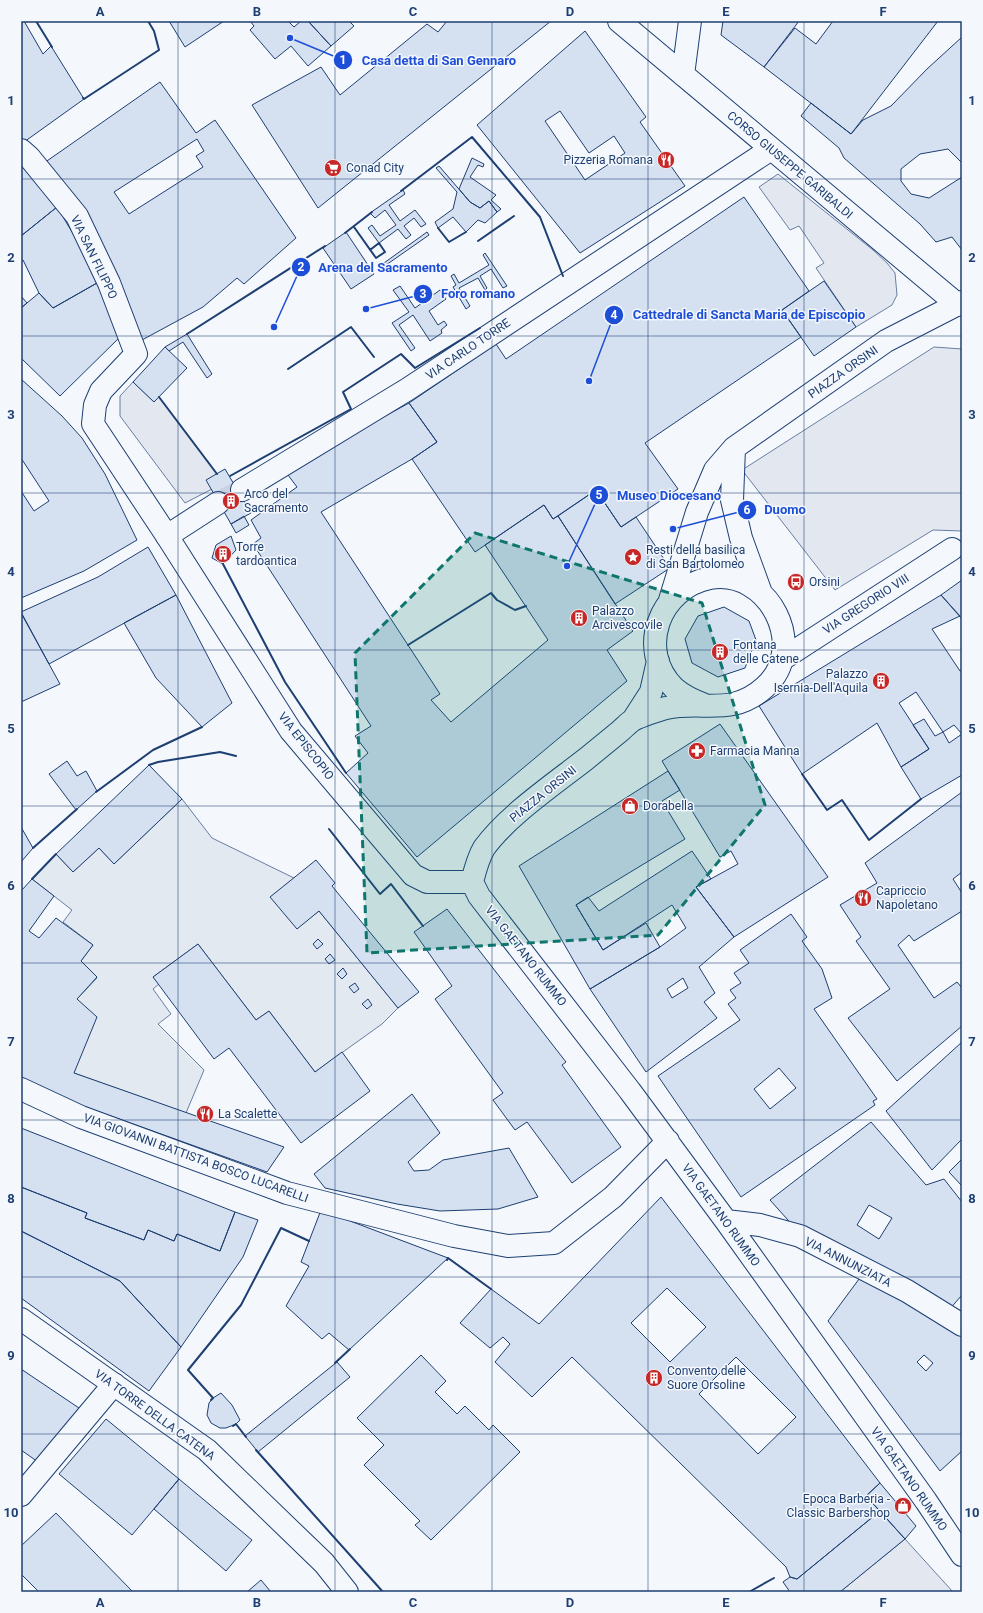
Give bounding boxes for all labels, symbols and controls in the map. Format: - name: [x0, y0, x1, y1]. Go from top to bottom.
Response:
- text: A: [96, 4, 105, 19]
- text: B: [253, 4, 261, 19]
- text: C: [409, 4, 418, 19]
- text: D: [566, 4, 574, 19]
- text: E: [722, 4, 730, 19]
- text: F: [879, 4, 887, 19]
- callout: Casa detta di San Gennaro: [333, 48, 524, 73]
- text: 1: [340, 53, 346, 67]
- text: Casa detta di San Gennaro: [362, 53, 516, 68]
- text: 1: [7, 93, 15, 108]
- text: 1: [968, 93, 976, 108]
- street label: CORSO GIUSEPPE GARIBALDI: [724, 108, 856, 222]
- restaurant icon: Pizzeria Romana: [656, 150, 676, 170]
- place label: Pizzeria Romana: [563, 153, 653, 167]
- supermarket icon: Conad City: [323, 158, 343, 178]
- place label: Conad City: [346, 161, 404, 175]
- street label: VIA SAN FILIPPO: [68, 213, 120, 301]
- text: 2: [7, 250, 15, 265]
- text: 2: [968, 250, 976, 265]
- callout: Arena del Sacramento: [291, 255, 456, 280]
- text: 2: [298, 260, 305, 274]
- text: Arena del Sacramento: [318, 260, 448, 275]
- callout: Foro romano: [413, 281, 523, 306]
- text: Foro romano: [441, 286, 515, 301]
- text: 3: [420, 287, 427, 301]
- callout: Cattedrale di Sancta Maria de Episcopio: [604, 302, 873, 327]
- text: Cattedrale di Sancta Maria de Episcopio: [633, 307, 865, 322]
- text: 4: [611, 308, 618, 322]
- street label: VIA CARLO TORRE: [423, 315, 513, 382]
- street label: PIAZZA ORSINI: [805, 343, 881, 401]
- text: 3: [7, 407, 15, 422]
- text: 3: [968, 407, 976, 422]
- callout: Museo Diocesano: [589, 483, 729, 508]
- place label: Arco del Sacramento: [244, 487, 309, 515]
- text: 5: [596, 488, 603, 502]
- text: Museo Diocesano: [617, 488, 721, 503]
- building icon: Arco del Sacramento: [221, 491, 241, 511]
- callout: Duomo: [737, 497, 814, 522]
- text: Duomo: [764, 502, 806, 517]
- text: 6: [744, 503, 751, 517]
- place label: Torre tardoantica: [236, 540, 297, 568]
- place label: Resti della basilica di San Bartolomeo: [646, 543, 745, 571]
- building icon: Torre tardoantica: [213, 544, 233, 564]
- place icon: Resti della basilica di San Bartolomeo: [623, 547, 643, 567]
- text: 4: [7, 564, 15, 579]
- text: 4: [968, 564, 976, 579]
- street label: VIA GREGORIO VIII: [820, 571, 912, 637]
- bus stop icon: Orsini: [786, 572, 806, 592]
- place label: Orsini: [809, 575, 840, 589]
- place label: Palazzo Arcivescovile: [592, 604, 662, 632]
- building icon: Palazzo Arcivescovile: [569, 608, 589, 628]
- place label: Fontana delle Catene: [733, 638, 799, 666]
- building icon: Fontana delle Catene: [710, 642, 730, 662]
- place label: Palazzo Isernia-Dell'Aquila: [774, 667, 868, 695]
- building icon: Palazzo Isernia-Dell'Aquila: [871, 671, 891, 691]
- street label: VIA EPISCOPIO: [275, 709, 337, 783]
- text: 5: [7, 721, 15, 736]
- text: 5: [968, 721, 976, 736]
- pharmacy icon: Farmacia Manna: [687, 741, 707, 761]
- place label: Farmacia Manna: [710, 744, 800, 758]
- street label: PIAZZA ORSINI: [507, 763, 579, 825]
- shop icon: Dorabella: [620, 796, 640, 816]
- place label: Dorabella: [643, 799, 694, 813]
- text: 6: [7, 878, 15, 893]
- text: 6: [968, 878, 976, 893]
- place label: Capriccio Napoletano: [876, 884, 938, 912]
- restaurant icon: Capriccio Napoletano: [853, 888, 873, 908]
- street label: VIA GAETANO RUMMO: [482, 903, 570, 1009]
- text: 7: [7, 1034, 15, 1049]
- text: 7: [968, 1034, 976, 1049]
- restaurant icon: La Scalette: [195, 1104, 215, 1124]
- place label: La Scalette: [218, 1107, 277, 1121]
- street label: VIA GIOVANNI BATTISTA BOSCO LUCARELLI: [82, 1111, 310, 1205]
- street label: VIA GAETANO RUMMO: [679, 1161, 763, 1269]
- text: 8: [7, 1191, 15, 1206]
- text: 8: [968, 1191, 976, 1206]
- street label: VIA ANNUNZIATA: [802, 1234, 894, 1290]
- text: 9: [7, 1348, 15, 1363]
- text: 9: [968, 1348, 976, 1363]
- place label: Convento delle Suore Orsoline: [667, 1364, 746, 1392]
- street label: VIA TORRE DELLA CATENA: [92, 1367, 218, 1463]
- building icon: Convento delle Suore Orsoline: [644, 1368, 664, 1388]
- street label: VIA GAETANO RUMMO: [868, 1424, 950, 1534]
- place label: Epoca Barberia - Classic Barbershop: [787, 1492, 891, 1520]
- shop icon: Epoca Barberia - Classic Barbershop: [893, 1496, 913, 1516]
- text: 10: [4, 1505, 18, 1520]
- text: 10: [965, 1505, 979, 1520]
- text: A: [96, 1595, 105, 1610]
- text: B: [253, 1595, 261, 1610]
- text: C: [409, 1595, 418, 1610]
- text: D: [566, 1595, 574, 1610]
- text: E: [722, 1595, 730, 1610]
- text: F: [879, 1595, 887, 1610]

